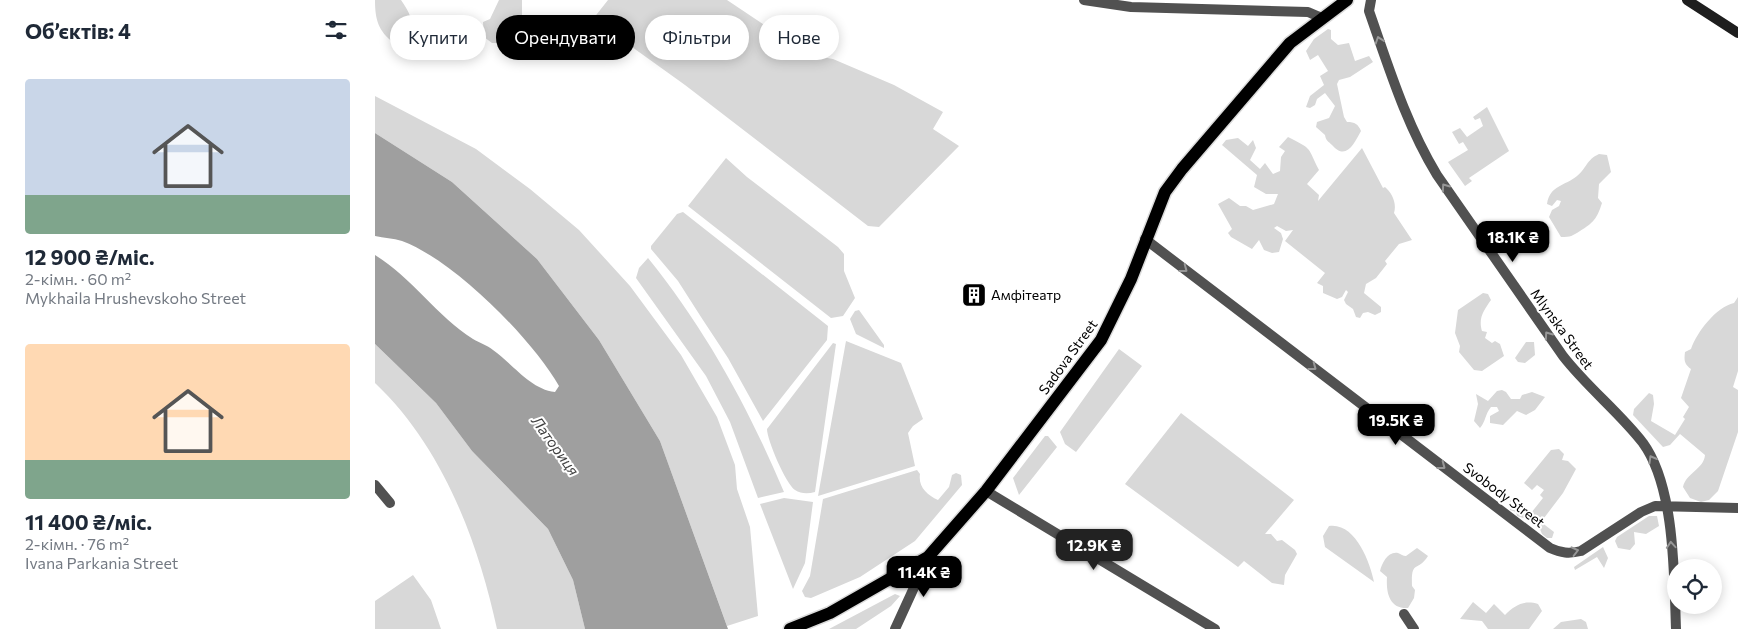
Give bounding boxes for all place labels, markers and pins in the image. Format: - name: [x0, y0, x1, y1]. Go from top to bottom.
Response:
- pin: 18.1K ₴: [1467, 220, 1559, 263]
- building icon: Амфітеатр: [961, 282, 987, 308]
- place label: Амфітеатр: [991, 286, 1061, 303]
- pin: 19.5K ₴: [1350, 404, 1442, 446]
- pin: 12.9K ₴: [1048, 528, 1140, 571]
- pin: 11.4K ₴: [878, 556, 970, 598]

